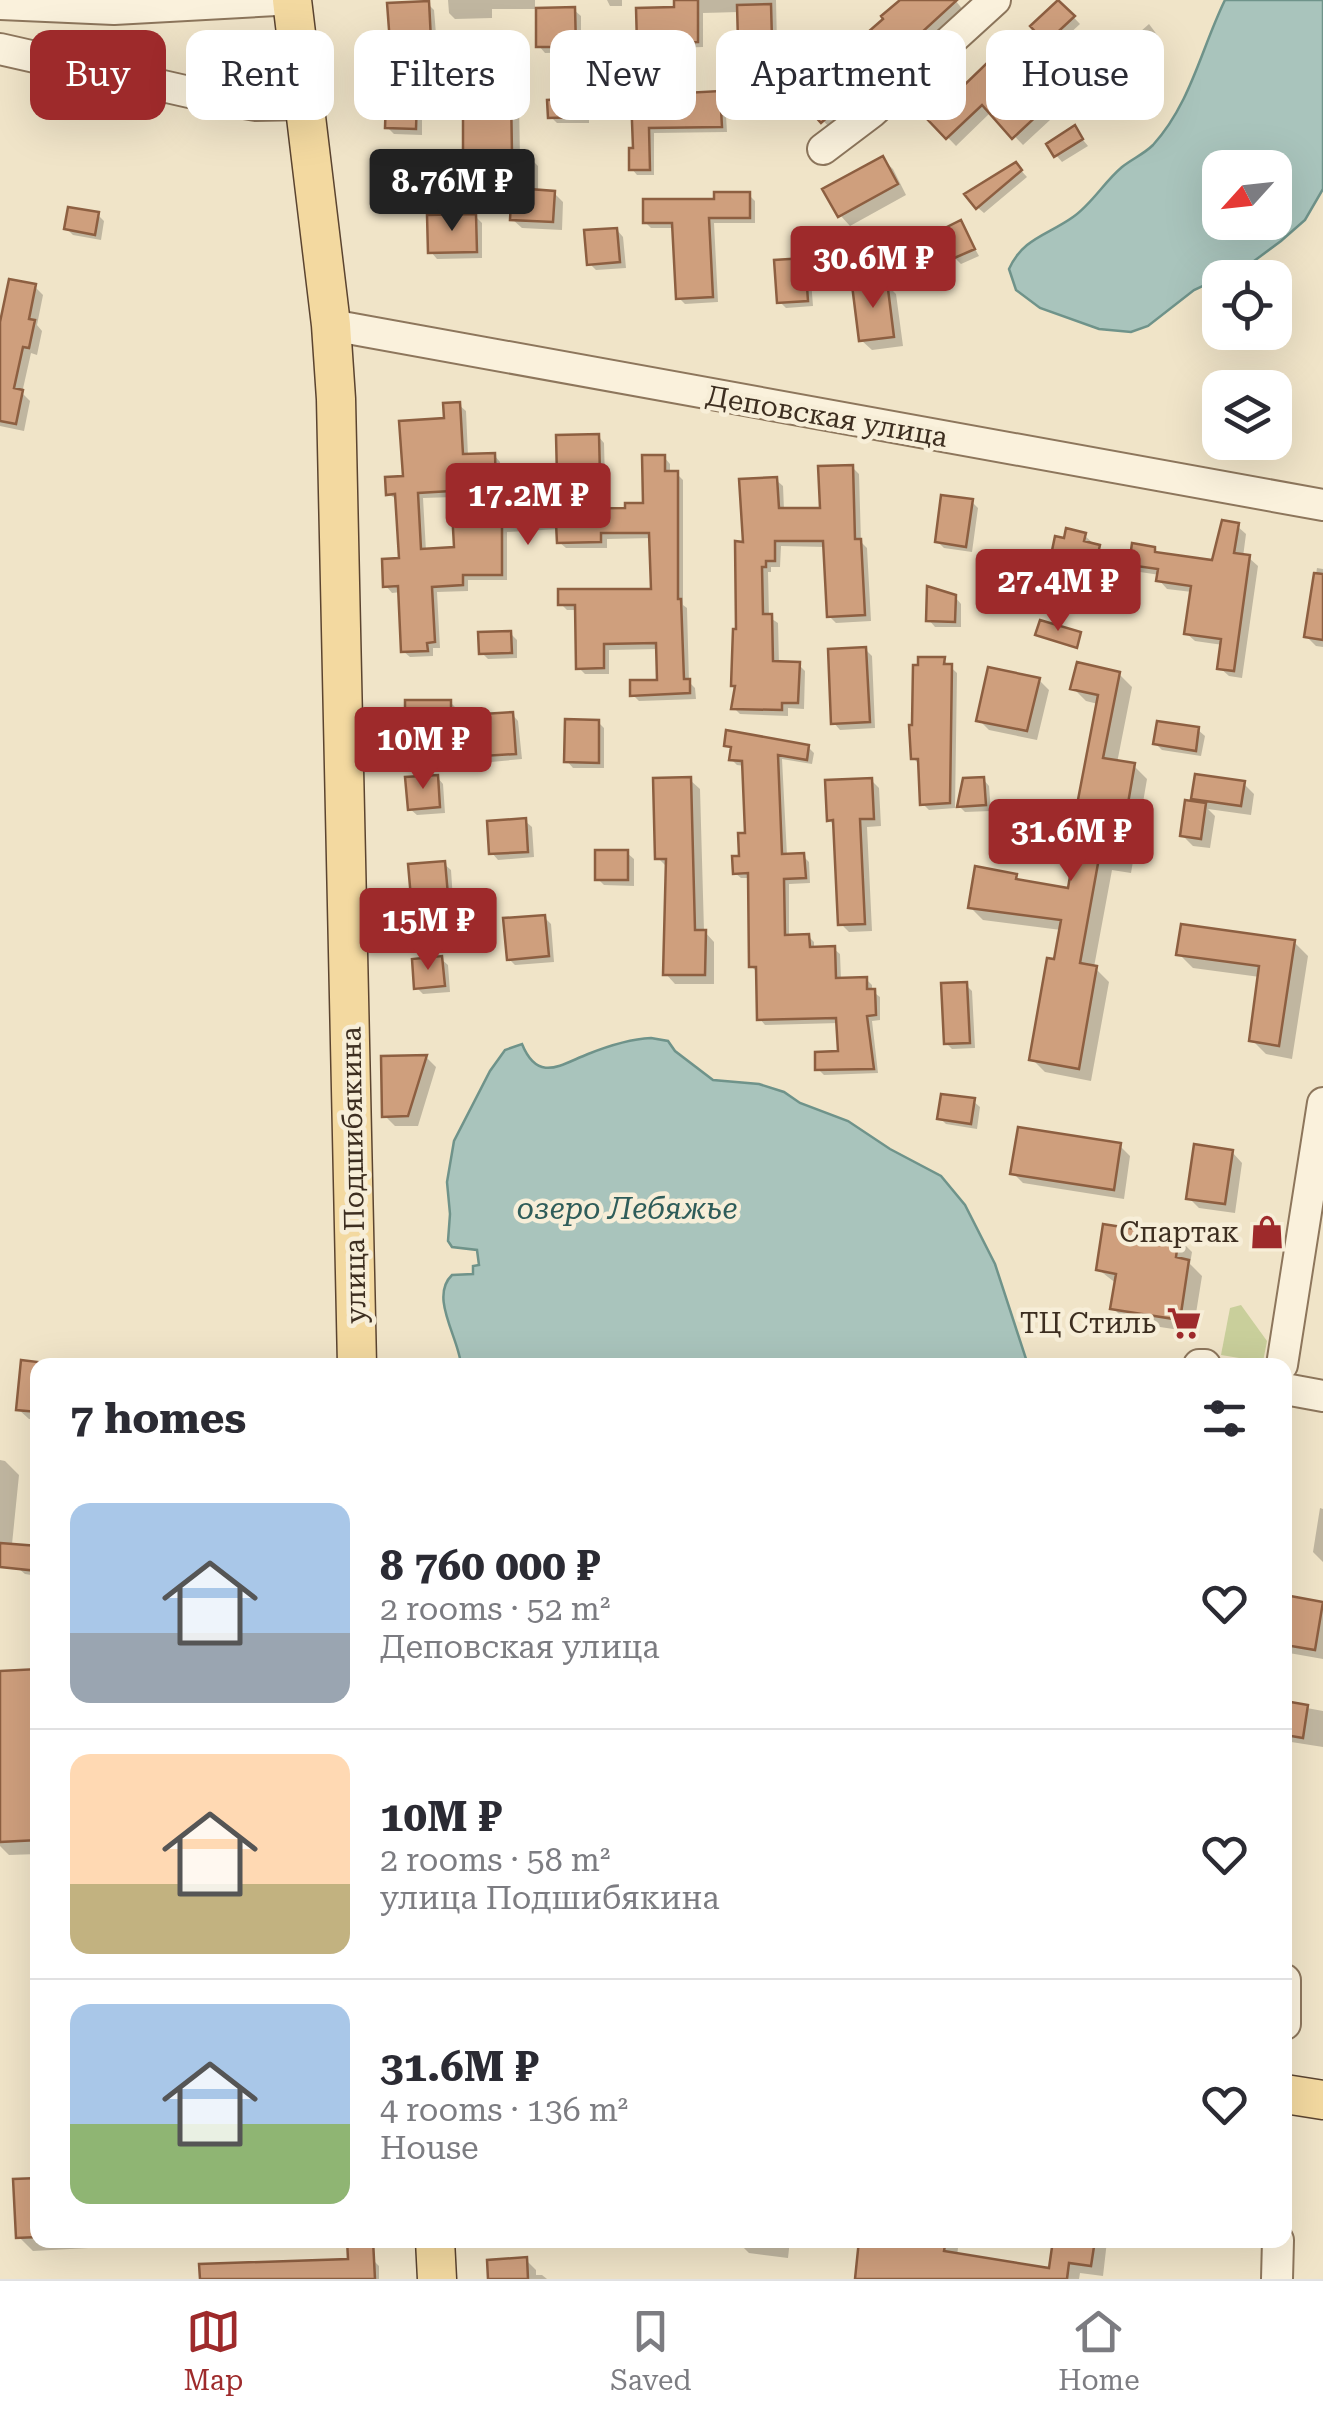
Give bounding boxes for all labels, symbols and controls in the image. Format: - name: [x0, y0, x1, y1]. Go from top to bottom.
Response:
- chip: Buy: [30, 30, 166, 120]
- chip: Rent: [186, 30, 334, 120]
- chip: Filters: [354, 30, 530, 120]
- chip: New: [550, 30, 696, 120]
- chip: Apartment: [716, 30, 966, 120]
- chip: House: [986, 30, 1164, 120]
- pin: 8.76M ₽: [360, 149, 544, 234]
- north arrow: [1202, 150, 1292, 240]
- map controls: [1202, 150, 1292, 460]
- text: 8.76M ₽: [392, 162, 512, 200]
- pin: 30.6M ₽: [781, 226, 965, 311]
- text: 30.6M ₽: [813, 239, 933, 277]
- button: locate: [1202, 260, 1292, 350]
- button: layers: [1202, 370, 1292, 460]
- street label: Деповская улица: [704, 379, 950, 454]
- pin: 17.2M ₽: [436, 463, 620, 548]
- text: 17.2M ₽: [468, 476, 588, 514]
- pin: 27.4M ₽: [966, 549, 1150, 634]
- text: 27.4M ₽: [998, 562, 1118, 600]
- pin: 10M ₽: [353, 707, 493, 792]
- text: 10M ₽: [377, 720, 469, 758]
- pin: 31.6M ₽: [979, 799, 1163, 884]
- text: 31.6M ₽: [1011, 812, 1131, 850]
- pin: 15M ₽: [358, 888, 498, 973]
- text: 15M ₽: [382, 901, 474, 939]
- street label: улица Подшибякина: [334, 1026, 373, 1324]
- water label: озеро Лебяжье: [517, 1191, 737, 1226]
- shop icon: Спартак: [1248, 1213, 1286, 1251]
- place label: Спартак: [1119, 1216, 1239, 1249]
- supermarket icon: ТЦ Стиль: [1165, 1304, 1203, 1342]
- place label: ТЦ Стиль: [1020, 1307, 1156, 1340]
- icon: filters: [1197, 1391, 1252, 1446]
- text: 7 homes: [70, 1394, 246, 1443]
- text: 8 760 000 ₽: [380, 1541, 600, 1590]
- icon: home: [150, 1543, 270, 1663]
- icon: heart: [1197, 1576, 1252, 1631]
- text: 2 rooms · 52 m²: [380, 1590, 610, 1628]
- text: Деповская улица: [380, 1628, 660, 1666]
- text: 10M ₽: [380, 1792, 502, 1841]
- icon: home: [150, 1794, 270, 1914]
- icon: heart: [1197, 1827, 1252, 1882]
- text: 2 rooms · 58 m²: [380, 1841, 610, 1879]
- text: улица Подшибякина: [380, 1879, 720, 1917]
- text: 31.6M ₽: [380, 2042, 538, 2091]
- icon: home: [150, 2044, 270, 2164]
- icon: heart: [1197, 2077, 1252, 2132]
- text: 4 rooms · 136 m²: [380, 2091, 628, 2129]
- text: House: [380, 2129, 479, 2167]
- tab: Map: [183, 2304, 243, 2397]
- tab: Saved: [610, 2304, 691, 2397]
- tab: Home: [1058, 2304, 1140, 2397]

